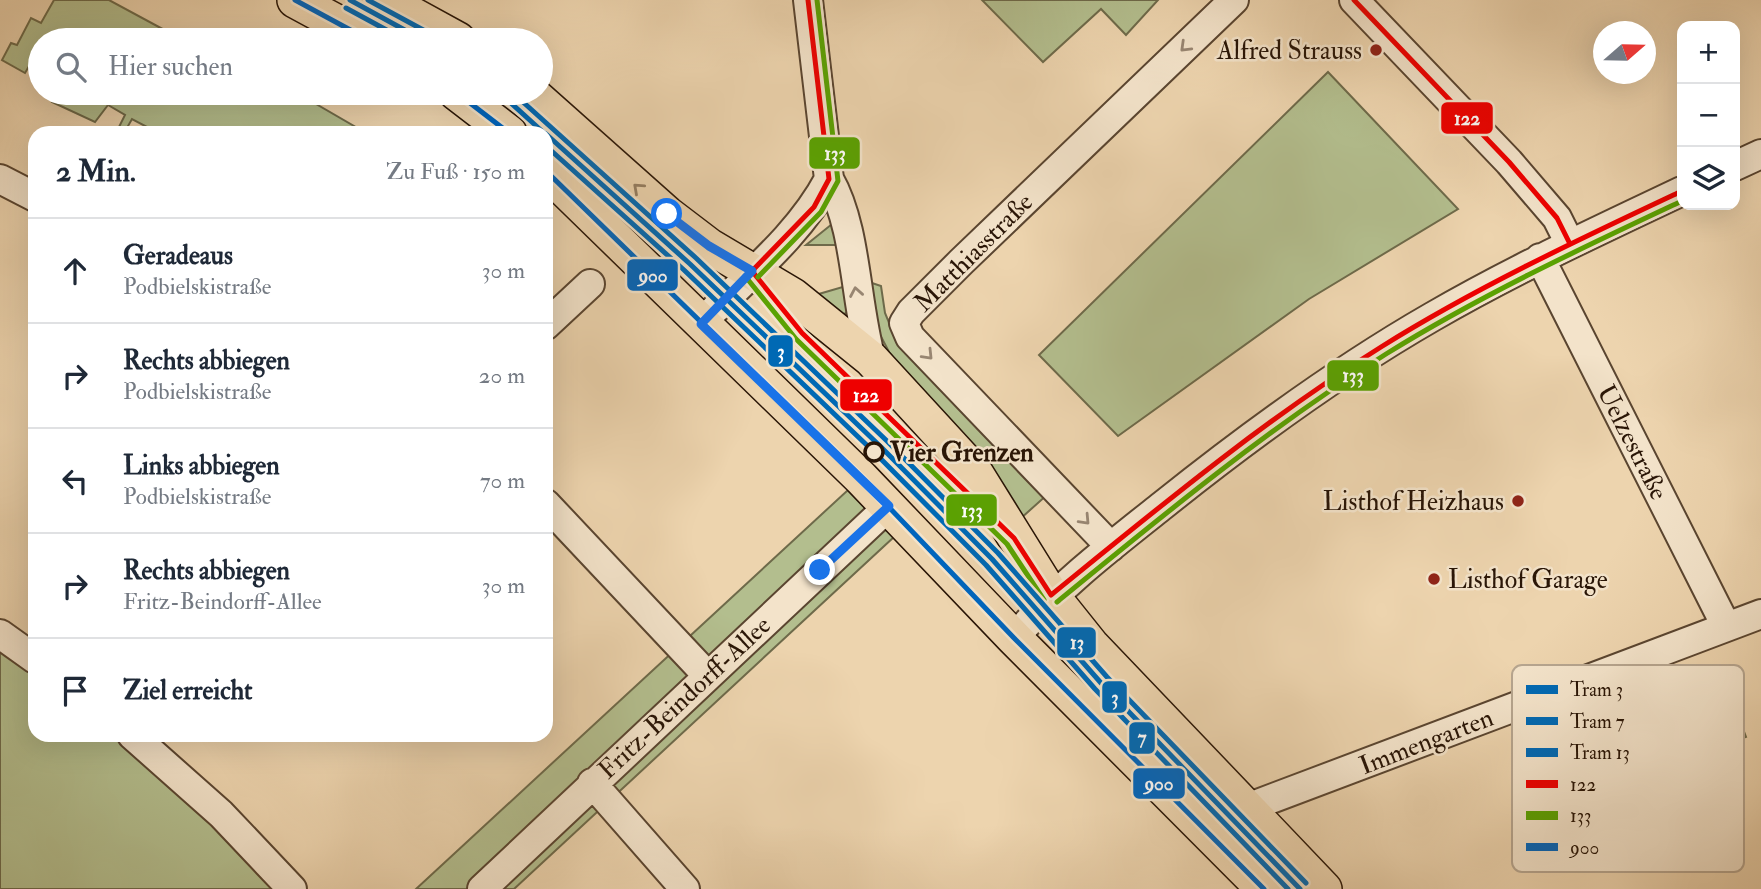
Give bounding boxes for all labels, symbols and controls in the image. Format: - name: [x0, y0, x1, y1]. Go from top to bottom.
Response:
- north arrow: [1593, 21, 1656, 84]
- map controls: [1677, 21, 1740, 210]
- button: +: [1677, 21, 1740, 84]
- search box: [28, 28, 553, 105]
- place label: Alfred Strauss: [1216, 35, 1362, 67]
- one-way arrow: [1180, 39, 1193, 52]
- marker: Alfred Strauss: [1368, 42, 1384, 58]
- icon: search: [52, 48, 90, 86]
- text: Hier suchen: [108, 51, 233, 83]
- button: −: [1677, 84, 1740, 147]
- line badge: 122: [1440, 101, 1494, 135]
- text: 122: [1454, 107, 1480, 131]
- line badge: 133: [808, 136, 861, 170]
- text: 133: [824, 142, 846, 166]
- button: layers: [1677, 147, 1740, 210]
- text: 2 Min.: [56, 153, 136, 190]
- text: Zu Fuß · 150 m: [386, 157, 525, 186]
- one-way arrow: [633, 184, 646, 196]
- street label: Matthiasstraße: [907, 186, 1040, 319]
- route start: [651, 198, 682, 229]
- text: Geradeaus: [123, 240, 233, 272]
- icon: ahead: [56, 252, 94, 290]
- text: 30 m: [482, 256, 525, 285]
- line badge: 900: [626, 258, 679, 292]
- text: 900: [636, 264, 668, 288]
- text: Podbielskistraße: [123, 272, 271, 301]
- one-way arrow: [850, 286, 865, 298]
- line badge: 3: [767, 334, 794, 368]
- text: 3: [777, 340, 785, 364]
- text: Rechts abbiegen: [123, 345, 290, 377]
- one-way arrow: [919, 347, 932, 360]
- icon: right: [56, 357, 94, 395]
- line badge: 133: [1326, 359, 1380, 392]
- text: 20 m: [479, 361, 525, 390]
- text: 133: [1342, 364, 1364, 388]
- text: Podbielskistraße: [123, 377, 271, 406]
- line badge: 122: [839, 378, 893, 412]
- street label: Uelzestraße: [1590, 380, 1675, 505]
- text: 122: [853, 384, 879, 408]
- place label: Vier Grenzen: [889, 437, 1034, 469]
- marker: Vier Grenzen: [864, 442, 884, 462]
- text: Links abbiegen: [123, 450, 280, 482]
- icon: left: [56, 462, 94, 500]
- text: 70 m: [480, 466, 525, 495]
- text: Podbielskistraße: [123, 482, 271, 511]
- place label: Listhof Heizhaus: [1323, 486, 1504, 518]
- line badge: 133: [945, 493, 998, 527]
- marker: Listhof Heizhaus: [1510, 493, 1526, 509]
- text: 133: [961, 499, 983, 523]
- one-way arrow: [1077, 512, 1090, 525]
- route end: [804, 554, 835, 585]
- text: Rechts abbiegen: [123, 555, 290, 587]
- place label: Listhof Garage: [1448, 564, 1608, 596]
- icon: right: [56, 567, 94, 605]
- text: 30 m: [482, 571, 525, 600]
- marker: Listhof Garage: [1426, 571, 1442, 587]
- text: Fritz-Beindorff-Allee: [123, 587, 322, 616]
- street label: Fritz-Beindorff-Allee: [592, 609, 778, 786]
- line badge: 13: [1056, 626, 1097, 659]
- text: 13: [1070, 631, 1084, 655]
- legend: [1512, 665, 1744, 872]
- icon: arrive: [56, 672, 94, 710]
- text: Ziel erreicht: [123, 675, 253, 707]
- text: Tram 3: [1570, 678, 1623, 702]
- line badge: 3: [1101, 680, 1128, 714]
- text: 3: [1111, 686, 1119, 710]
- street label: Immengarten: [1355, 702, 1498, 782]
- text: Tram 7: [1570, 710, 1625, 734]
- line badge: 7: [1128, 721, 1156, 755]
- text: 7: [1138, 726, 1147, 750]
- text: Tram 13: [1570, 741, 1630, 765]
- line badge: 900: [1132, 767, 1186, 800]
- text: 900: [1142, 772, 1174, 796]
- text: 122: [1570, 773, 1596, 797]
- text: 133: [1570, 804, 1591, 828]
- text: 900: [1568, 836, 1599, 860]

